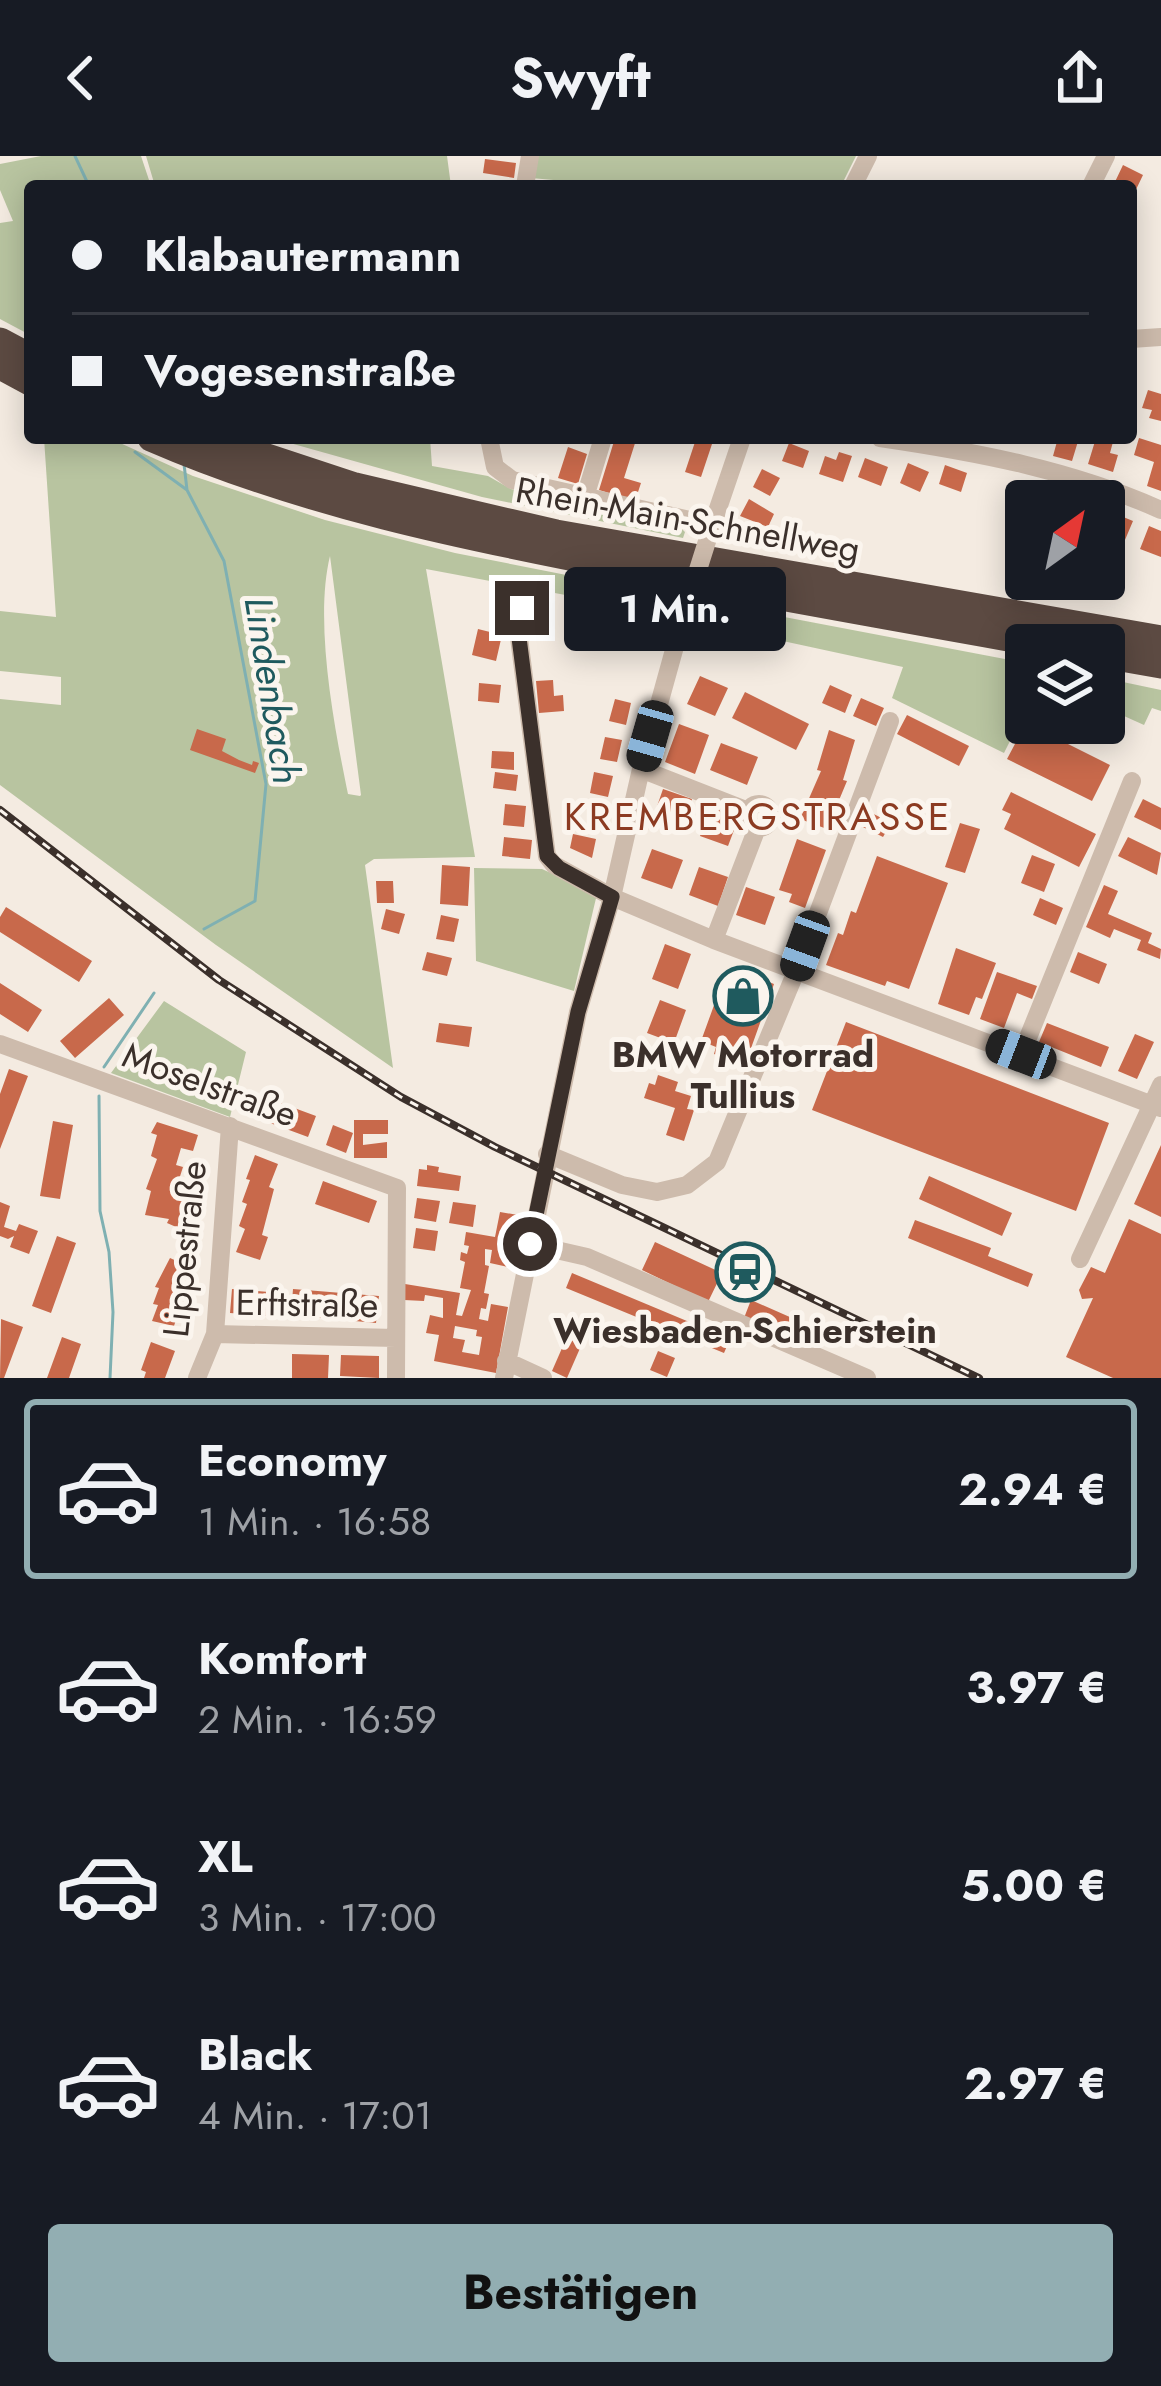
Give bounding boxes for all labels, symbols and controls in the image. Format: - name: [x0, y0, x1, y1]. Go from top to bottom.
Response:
- text: Swyft: [510, 39, 651, 117]
- icon: back: [48, 45, 114, 111]
- icon: share: [1047, 45, 1113, 111]
- text: Klabautermann: [144, 223, 461, 288]
- text: Vogesenstraße: [144, 338, 456, 403]
- street label: Rhein-Main-Schnellweg: [512, 463, 864, 575]
- north arrow: [1005, 480, 1125, 600]
- map controls: [1005, 480, 1125, 744]
- callout: 1 Min.: [564, 566, 786, 650]
- text: 1 Min.: [619, 580, 731, 637]
- route end: [495, 581, 549, 635]
- water label: Lindenbach: [230, 592, 315, 788]
- button: layers: [1005, 624, 1125, 744]
- car: [623, 696, 677, 776]
- district label: KREMBERGSTRASSE: [564, 788, 952, 845]
- car: [776, 906, 834, 986]
- shop icon: BMW Motorrad Tullius: [712, 965, 774, 1027]
- car: [981, 1024, 1061, 1084]
- street label: Moselstraße: [116, 1028, 304, 1140]
- place label: BMW Motorrad Tullius: [612, 1028, 874, 1121]
- street label: Lippestraße: [149, 1158, 219, 1340]
- route start: [503, 1217, 557, 1271]
- station icon: Wiesbaden-Schierstein: [714, 1241, 776, 1303]
- street label: Erftstraße: [235, 1276, 379, 1330]
- place label: Wiesbaden-Schierstein: [553, 1304, 937, 1356]
- text: Economy: [198, 1428, 386, 1493]
- icon: car: [54, 1435, 162, 1543]
- text: 2.94 €: [958, 1457, 1107, 1522]
- text: 1 Min. · 16:58: [198, 1493, 431, 1550]
- text: Komfort: [198, 1626, 366, 1691]
- icon: car: [54, 1633, 162, 1741]
- text: 3.97 €: [966, 1655, 1107, 1720]
- text: 2 Min. · 16:59: [198, 1691, 437, 1748]
- text: XL: [198, 1824, 253, 1889]
- icon: car: [54, 1831, 162, 1939]
- text: 5.00 €: [961, 1853, 1107, 1918]
- text: 3 Min. · 17:00: [198, 1889, 437, 1946]
- text: Black: [198, 2022, 312, 2087]
- icon: car: [54, 2029, 162, 2137]
- text: 2.97 €: [964, 2051, 1107, 2116]
- text: 4 Min. · 17:01: [198, 2087, 432, 2144]
- button: Bestätigen: [48, 2224, 1113, 2362]

